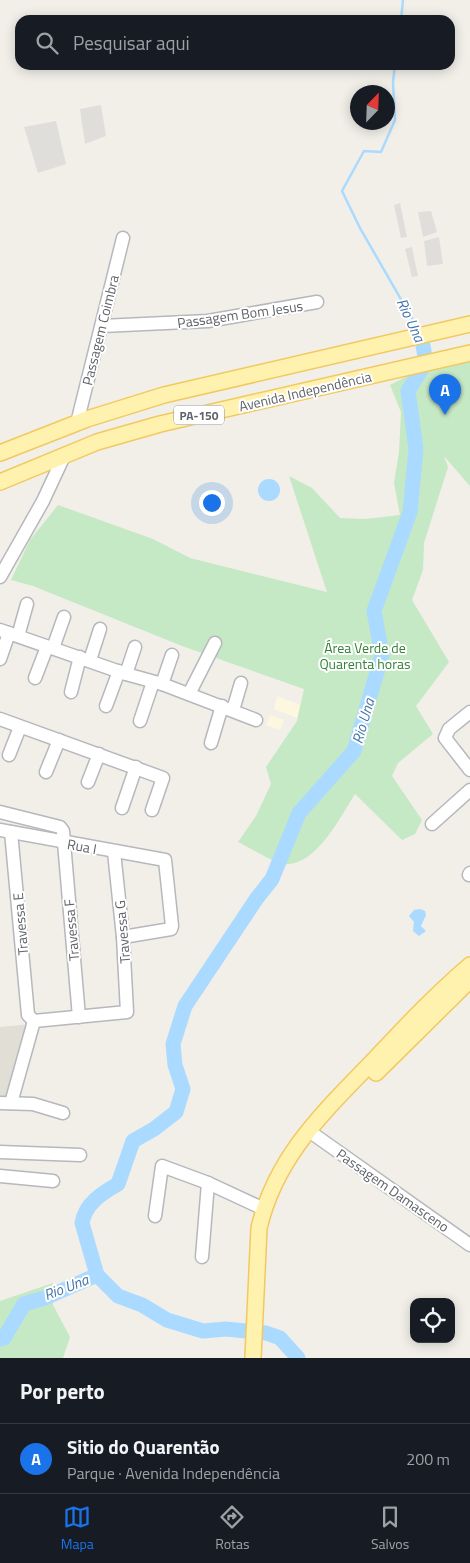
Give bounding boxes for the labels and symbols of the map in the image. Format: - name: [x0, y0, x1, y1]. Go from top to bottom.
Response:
- north arrow: [350, 85, 395, 130]
- street label: Passagem Coimbra: [76, 273, 124, 387]
- water label: Rio Una: [391, 294, 432, 347]
- street label: Passagem Bom Jesus: [176, 295, 304, 333]
- street label: Avenida Independência: [237, 366, 373, 416]
- pin: A: [429, 374, 461, 415]
- road number: PA-150: [174, 406, 224, 424]
- your location: [199, 490, 225, 516]
- park label: Área Verde de Quarenta horas: [319, 637, 411, 674]
- water label: Rio Una: [346, 694, 381, 746]
- street label: Rua I: [66, 833, 98, 859]
- street label: Travessa E: [7, 892, 33, 956]
- street label: Travessa F: [58, 898, 84, 962]
- street label: Travessa G: [109, 900, 135, 964]
- street label: Passagem Damasceno: [332, 1143, 454, 1237]
- water label: Rio Una: [40, 1267, 93, 1306]

